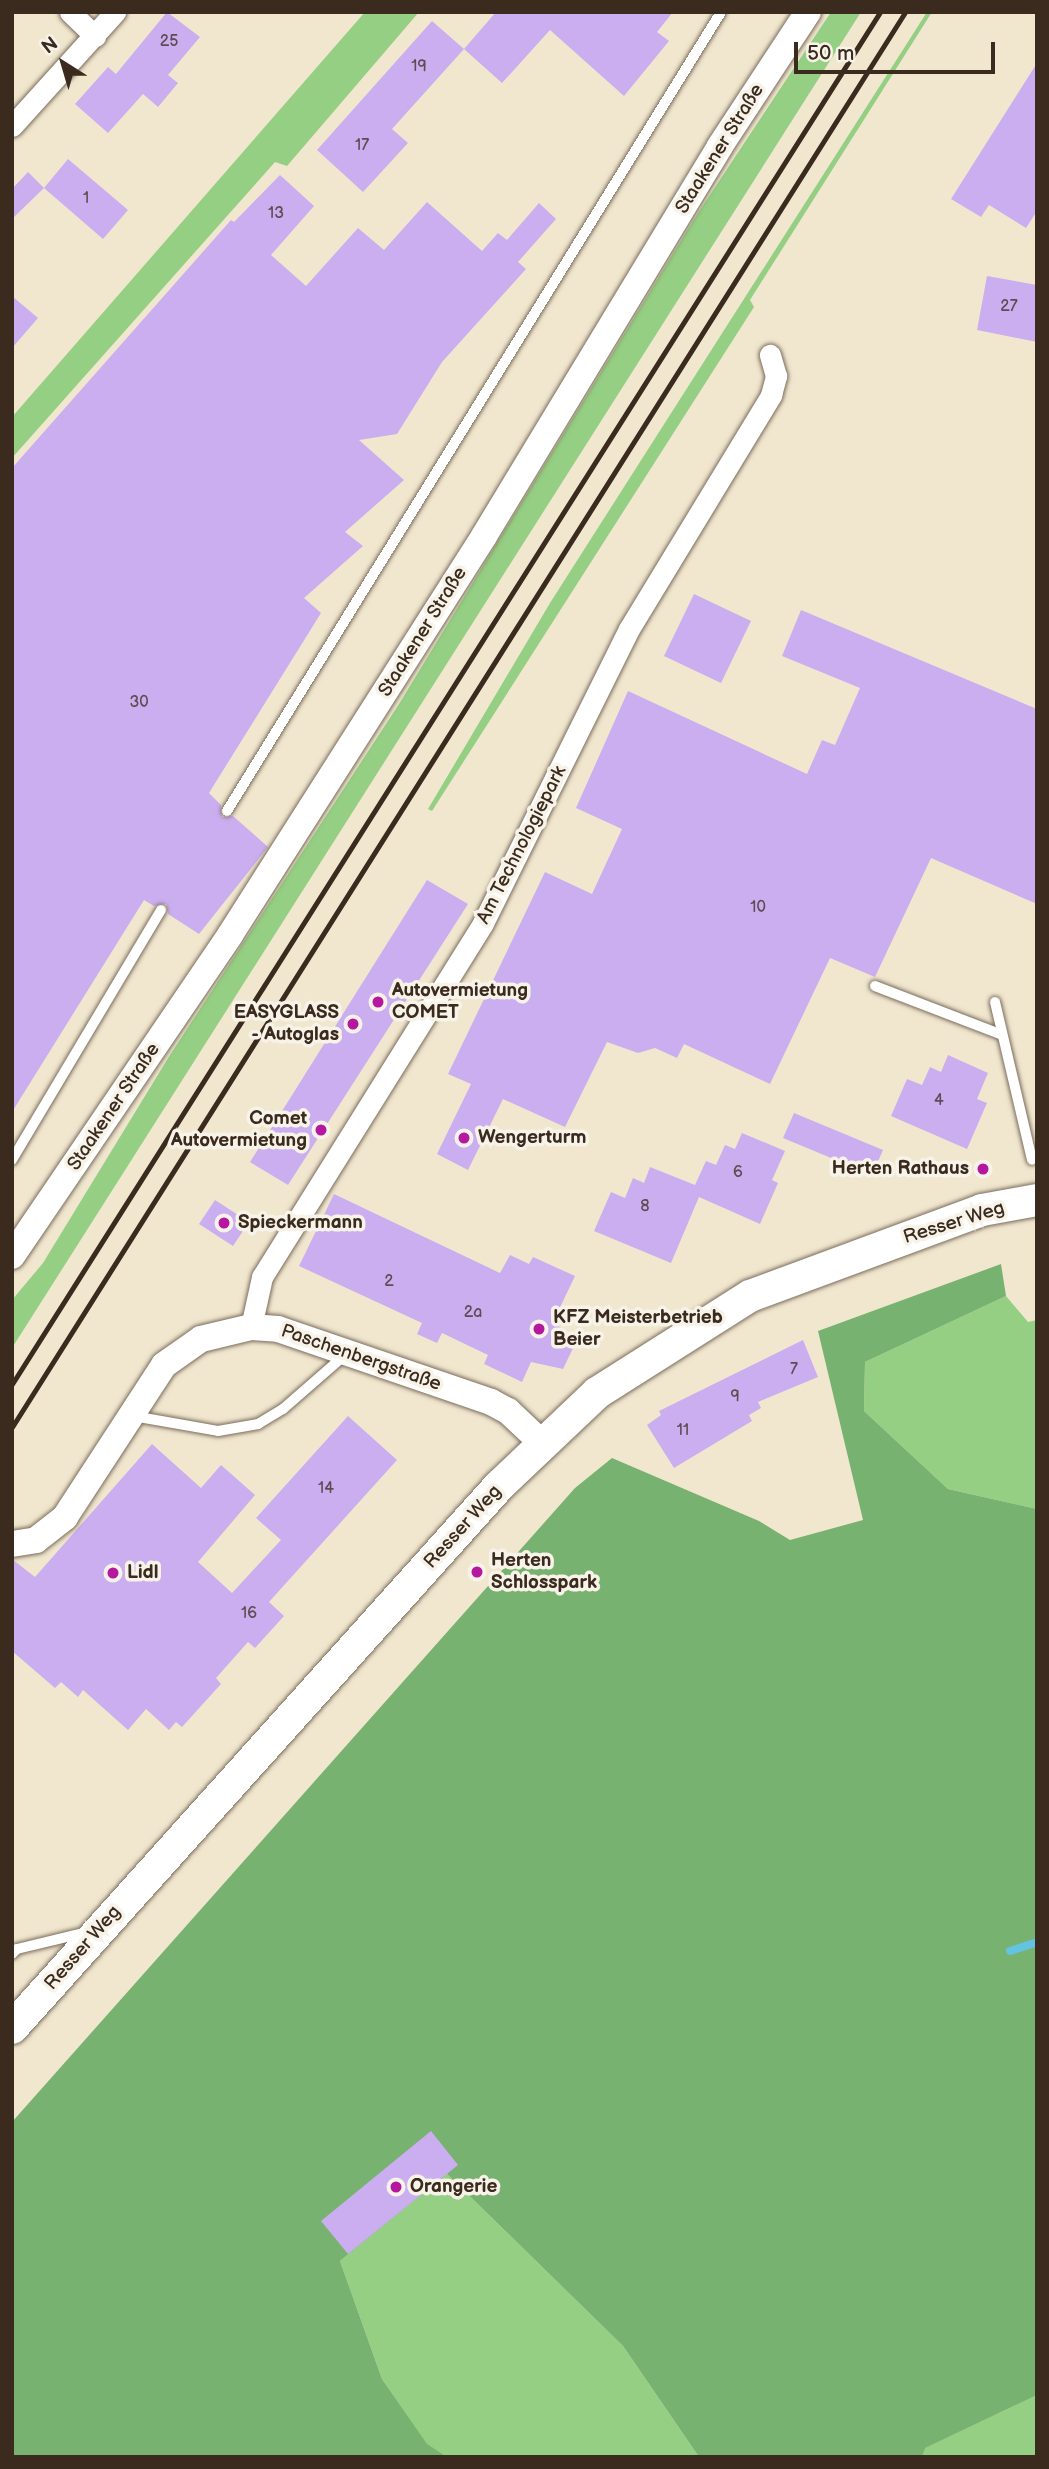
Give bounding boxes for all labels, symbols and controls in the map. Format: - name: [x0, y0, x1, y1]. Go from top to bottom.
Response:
- north arrow: [28, 28, 98, 98]
- scale bar: [797, 28, 998, 72]
- text: N: [37, 32, 63, 59]
- house number: 25: [160, 32, 178, 52]
- text: 50 m: [807, 41, 854, 66]
- house number: 19: [411, 57, 427, 77]
- street label: Staakener Straße: [671, 80, 769, 218]
- house number: 17: [355, 136, 369, 156]
- house number: 1: [83, 189, 89, 209]
- house number: 13: [268, 204, 284, 224]
- house number: 27: [1000, 297, 1018, 317]
- street label: Staakener Straße: [374, 563, 472, 701]
- house number: 30: [129, 693, 149, 713]
- street label: Am Technologiepark: [472, 762, 572, 928]
- house number: 10: [750, 898, 766, 918]
- place label: Autovermietung COMET: [392, 980, 528, 1024]
- marker: Autovermietung COMET: [370, 994, 386, 1010]
- place label: EASYGLASS - Autoglas: [234, 1002, 339, 1046]
- marker: EASYGLASS - Autoglas: [345, 1016, 361, 1032]
- street label: Staakener Straße: [63, 1039, 165, 1175]
- house number: 4: [934, 1091, 944, 1111]
- place label: Comet Autovermietung: [171, 1108, 307, 1152]
- marker: Comet Autovermietung: [313, 1122, 329, 1138]
- place label: Wengerturm: [478, 1127, 586, 1149]
- marker: Wengerturm: [456, 1130, 472, 1146]
- place label: Herten Rathaus: [832, 1158, 969, 1180]
- marker: Herten Rathaus: [975, 1161, 991, 1177]
- house number: 6: [733, 1163, 743, 1183]
- house number: 8: [640, 1197, 650, 1217]
- street label: Resser Weg: [900, 1197, 1008, 1249]
- place label: Spieckermann: [238, 1212, 363, 1234]
- marker: Spieckermann: [216, 1215, 232, 1231]
- house number: 2: [384, 1272, 394, 1292]
- house number: 2a: [464, 1303, 482, 1323]
- place label: KFZ Meisterbetrieb Beier: [553, 1307, 723, 1351]
- street label: Paschenbergstraße: [278, 1320, 444, 1396]
- marker: KFZ Meisterbetrieb Beier: [531, 1321, 547, 1337]
- house number: 7: [790, 1360, 798, 1380]
- house number: 9: [730, 1387, 740, 1407]
- house number: 11: [677, 1421, 689, 1441]
- house number: 14: [318, 1479, 334, 1499]
- street label: Resser Weg: [419, 1480, 507, 1574]
- place label: Herten Schlosspark: [491, 1550, 597, 1594]
- place label: Lidl: [127, 1562, 158, 1584]
- marker: Herten Schlosspark: [469, 1564, 485, 1580]
- marker: Lidl: [105, 1565, 121, 1581]
- house number: 16: [241, 1604, 257, 1624]
- street label: Resser Weg: [40, 1901, 126, 1995]
- place label: Orangerie: [410, 2176, 497, 2198]
- marker: Orangerie: [388, 2179, 404, 2195]

